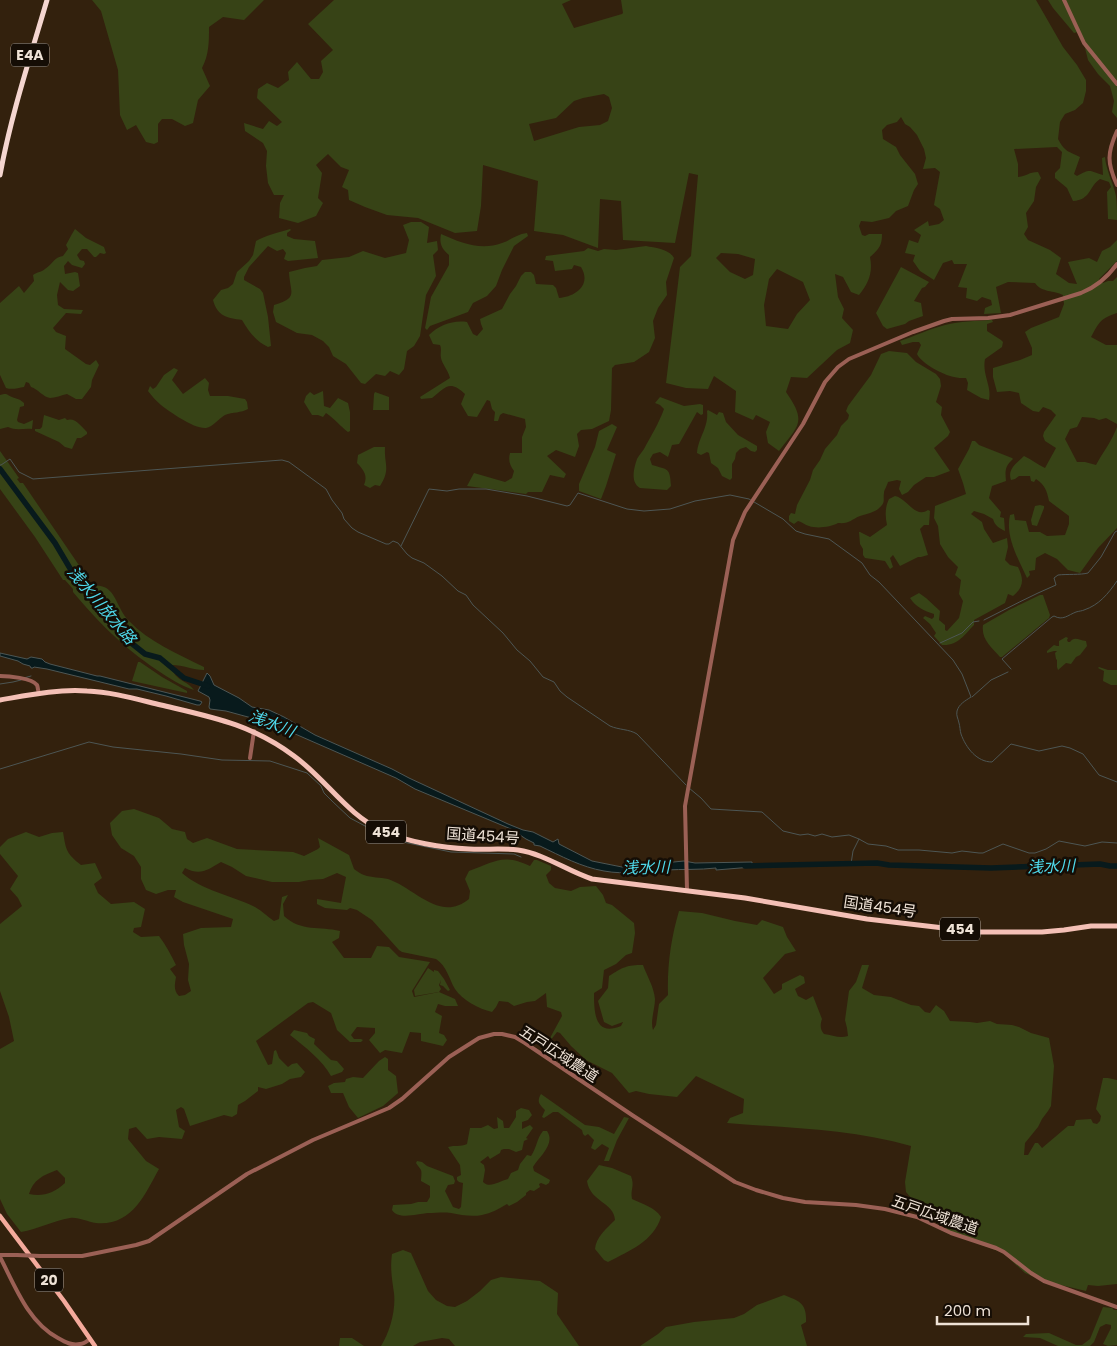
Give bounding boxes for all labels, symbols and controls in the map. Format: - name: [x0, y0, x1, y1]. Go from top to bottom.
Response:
- road number: E4A: [11, 44, 49, 66]
- water label: 浅水川放水路: [62, 561, 143, 651]
- water label: 浅水川: [245, 704, 300, 744]
- road number: 454: [366, 820, 406, 844]
- street label: 国道454号: [446, 822, 520, 849]
- water label: 浅水川: [1027, 854, 1077, 879]
- water label: 浅水川: [622, 856, 672, 879]
- street label: 国道454号: [842, 891, 918, 922]
- road number: 454: [940, 918, 980, 941]
- street label: 五戸広域農道: [516, 1020, 603, 1087]
- street label: 五戸広域農道: [889, 1190, 981, 1239]
- road number: 20: [35, 1268, 63, 1292]
- scale bar: [937, 1294, 1028, 1326]
- text: 200 m: [944, 1300, 991, 1321]

